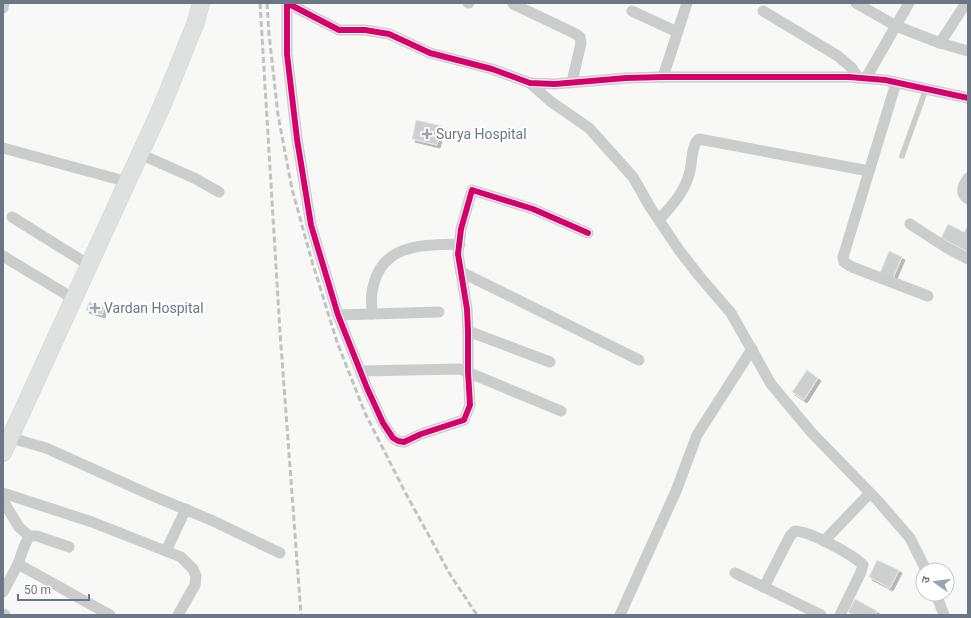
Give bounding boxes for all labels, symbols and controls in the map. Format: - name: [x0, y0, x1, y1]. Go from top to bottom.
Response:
- place label: Surya Hospital: [436, 126, 527, 142]
- marker: Surya Hospital: [421, 128, 433, 140]
- place label: Vardan Hospital: [104, 300, 204, 316]
- marker: Vardan Hospital: [89, 302, 101, 314]
- north arrow: [915, 562, 955, 602]
- text: उ: [919, 574, 933, 584]
- scale bar: [18, 576, 89, 602]
- text: 50 m: [24, 583, 51, 597]

